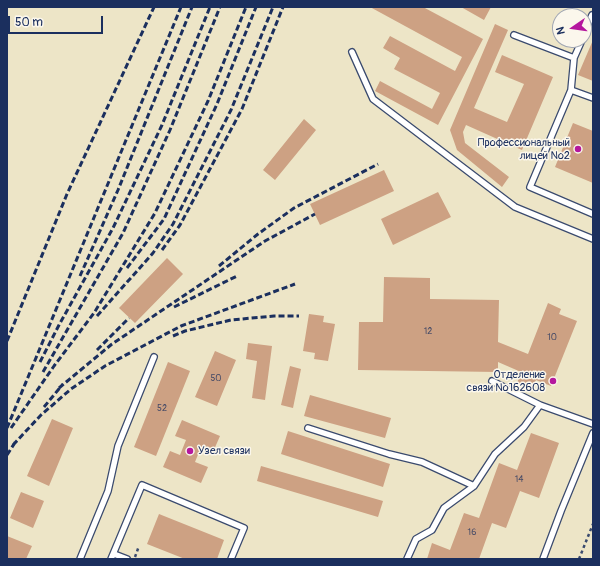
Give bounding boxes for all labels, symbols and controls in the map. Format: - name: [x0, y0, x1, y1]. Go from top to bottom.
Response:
- scale bar: [10, 8, 105, 34]
- north arrow: [552, 8, 592, 48]
- text: 50 m: [15, 15, 43, 30]
- text: N: [554, 26, 568, 36]
- place label: Профессиональный лицей №2: [478, 136, 570, 162]
- marker: Профессиональный лицей №2: [573, 144, 583, 154]
- house number: 12: [424, 327, 432, 337]
- house number: 10: [547, 333, 557, 343]
- place label: Отделение связи №162608: [467, 368, 545, 394]
- house number: 50: [210, 374, 222, 384]
- marker: Отделение связи №162608: [548, 376, 558, 386]
- house number: 52: [157, 404, 167, 414]
- place label: Узел связи: [198, 444, 250, 458]
- marker: Узел связи: [185, 446, 195, 456]
- house number: 14: [515, 475, 523, 485]
- house number: 16: [468, 528, 476, 538]

